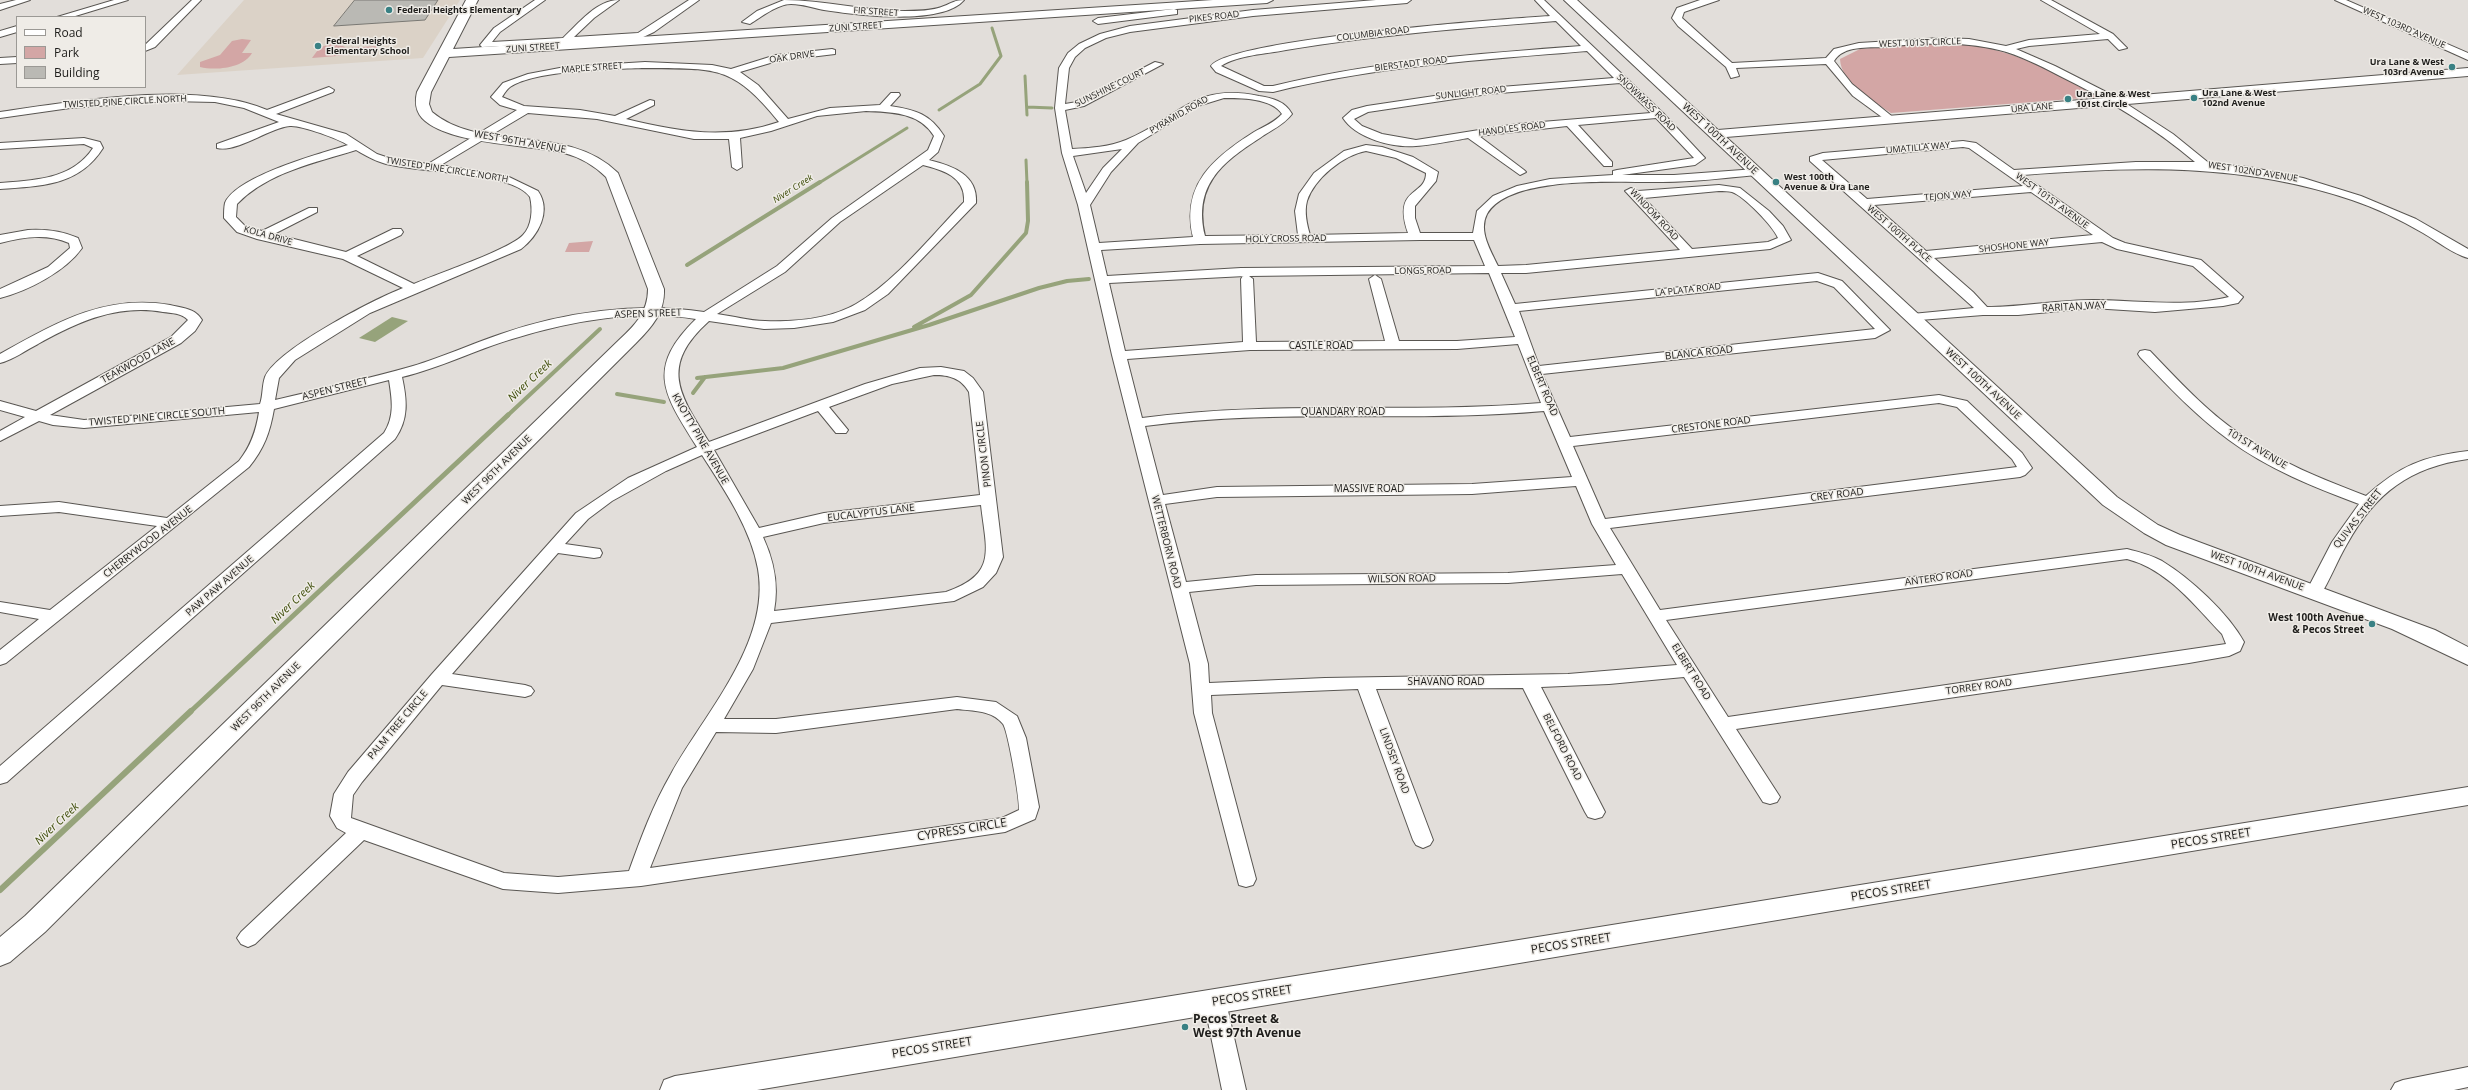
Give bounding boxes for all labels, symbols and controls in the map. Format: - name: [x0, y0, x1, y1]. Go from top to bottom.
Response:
- marker: Federal Heights Elementary: [384, 5, 394, 15]
- place label: Federal Heights Elementary: [397, 5, 521, 15]
- street label: FIR STREET: [853, 5, 899, 19]
- street label: WEST 103RD AVENUE: [2361, 5, 2447, 51]
- street label: PIKES ROAD: [1188, 9, 1240, 25]
- legend: [16, 16, 146, 88]
- street label: ZUNI STREET: [829, 20, 883, 34]
- text: Road: [54, 24, 83, 41]
- street label: COLUMBIA ROAD: [1336, 24, 1410, 44]
- place label: Federal Heights Elementary School: [326, 36, 409, 57]
- street label: WEST 101ST CIRCLE: [1879, 36, 1961, 50]
- marker: Federal Heights Elementary School: [313, 41, 323, 51]
- street label: ZUNI STREET: [506, 41, 560, 55]
- text: Park: [54, 44, 79, 61]
- street label: OAK DRIVE: [769, 48, 815, 66]
- street label: BIERSTADT ROAD: [1374, 54, 1448, 74]
- place label: Ura Lane & West 103rd Avenue: [2370, 57, 2444, 78]
- street label: MAPLE STREET: [561, 60, 623, 76]
- marker: Ura Lane & West 103rd Avenue: [2447, 62, 2457, 72]
- text: Building: [54, 64, 99, 81]
- street label: SUNSHINE COURT: [1073, 66, 1147, 110]
- street label: SNOWMASS ROAD: [1614, 72, 1678, 134]
- street label: SUNLIGHT ROAD: [1435, 84, 1507, 102]
- place label: Ura Lane & West 102nd Avenue: [2202, 88, 2276, 109]
- place label: Ura Lane & West 101st Circle: [2076, 89, 2150, 110]
- street label: TWISTED PINE CIRCLE NORTH: [63, 93, 187, 111]
- marker: Ura Lane & West 102nd Avenue: [2189, 93, 2199, 103]
- street label: PYRAMID ROAD: [1148, 94, 1210, 136]
- marker: Ura Lane & West 101st Circle: [2063, 94, 2073, 104]
- street label: WEST 100TH AVENUE: [1680, 101, 1760, 177]
- street label: URA LANE: [2010, 101, 2054, 115]
- street label: HANDLES ROAD: [1478, 120, 1546, 138]
- street label: WEST 96TH AVENUE: [473, 128, 567, 156]
- street label: UMATILLA WAY: [1886, 140, 1950, 156]
- street label: TWISTED PINE CIRCLE NORTH: [385, 155, 509, 185]
- street label: WEST 102ND AVENUE: [2207, 160, 2299, 184]
- street label: WEST 101ST AVENUE: [2013, 171, 2091, 231]
- water label: Niver Creek: [771, 172, 815, 206]
- place label: West 100th Avenue & Ura Lane: [1784, 172, 1870, 193]
- marker: West 100th Avenue & Ura Lane: [1771, 177, 1781, 187]
- street label: WINDOM ROAD: [1627, 187, 1681, 243]
- street label: TEJON WAY: [1924, 189, 1972, 203]
- street label: WEST 100TH PLACE: [1865, 203, 1933, 265]
- street label: KOLA DRIVE: [242, 224, 294, 248]
- street label: HOLY CROSS ROAD: [1245, 233, 1327, 245]
- street label: SHOSHONE WAY: [1978, 237, 2050, 255]
- street label: LONGS ROAD: [1394, 265, 1452, 277]
- street label: LA PLATA ROAD: [1654, 281, 1722, 299]
- street label: RARITAN WAY: [2041, 299, 2107, 315]
- street label: ASPEN STREET: [614, 307, 682, 321]
- street label: TEAKWOOD LANE: [99, 336, 177, 386]
- street label: CASTLE ROAD: [1289, 340, 1353, 352]
- street label: BLANCA ROAD: [1664, 343, 1734, 363]
- street label: WEST 100TH AVENUE: [1943, 346, 2023, 422]
- street label: ELBERT ROAD: [1524, 354, 1560, 418]
- water label: Niver Creek: [505, 357, 555, 405]
- street label: ASPEN STREET: [301, 375, 369, 403]
- street label: KNOTTY PINE AVENUE: [669, 391, 731, 487]
- street label: TWISTED PINE CIRCLE SOUTH: [88, 405, 226, 429]
- street label: QUANDARY ROAD: [1301, 406, 1385, 418]
- street label: CRESTONE ROAD: [1671, 414, 1751, 436]
- street label: PINON CIRCLE: [974, 420, 994, 488]
- street label: 101ST AVENUE: [2224, 426, 2290, 472]
- street label: WEST 96TH AVENUE: [460, 433, 534, 507]
- street label: MASSIVE ROAD: [1334, 483, 1404, 495]
- street label: CREY ROAD: [1810, 486, 1864, 504]
- street label: QUIVAS STREET: [2331, 487, 2385, 551]
- street label: WETTERBORN ROAD: [1149, 494, 1183, 590]
- street label: EUCALYPTUS LANE: [827, 502, 915, 524]
- street label: CHERRYWOOD AVENUE: [101, 503, 195, 581]
- street label: WEST 100TH AVENUE: [2208, 548, 2306, 594]
- street label: PAW PAW AVENUE: [183, 553, 257, 619]
- street label: ANTERO ROAD: [1904, 567, 1974, 589]
- street label: WILSON ROAD: [1368, 572, 1436, 586]
- water label: Niver Creek: [268, 579, 318, 627]
- place label: West 100th Avenue & Pecos Street: [2268, 612, 2364, 636]
- marker: West 100th Avenue & Pecos Street: [2367, 619, 2377, 629]
- street label: ELBERT ROAD: [1669, 641, 1713, 703]
- street label: WEST 96TH AVENUE: [229, 660, 303, 734]
- street label: SHAVANO ROAD: [1408, 676, 1484, 688]
- street label: TORREY ROAD: [1945, 676, 2013, 698]
- street label: PALM TREE CIRCLE: [365, 688, 431, 762]
- street label: BELFORD ROAD: [1540, 711, 1584, 783]
- street label: LINDSEY ROAD: [1376, 726, 1412, 796]
- water label: Niver Creek: [32, 800, 82, 848]
- street label: CYPRESS CIRCLE: [916, 816, 1008, 844]
- street label: PECOS STREET: [2170, 826, 2252, 852]
- street label: PECOS STREET: [1850, 878, 1932, 904]
- street label: PECOS STREET: [1530, 931, 1612, 957]
- street label: PECOS STREET: [1211, 983, 1293, 1009]
- place label: Pecos Street & West 97th Avenue: [1193, 1013, 1301, 1041]
- marker: Pecos Street & West 97th Avenue: [1180, 1022, 1190, 1032]
- street label: PECOS STREET: [891, 1035, 973, 1061]

